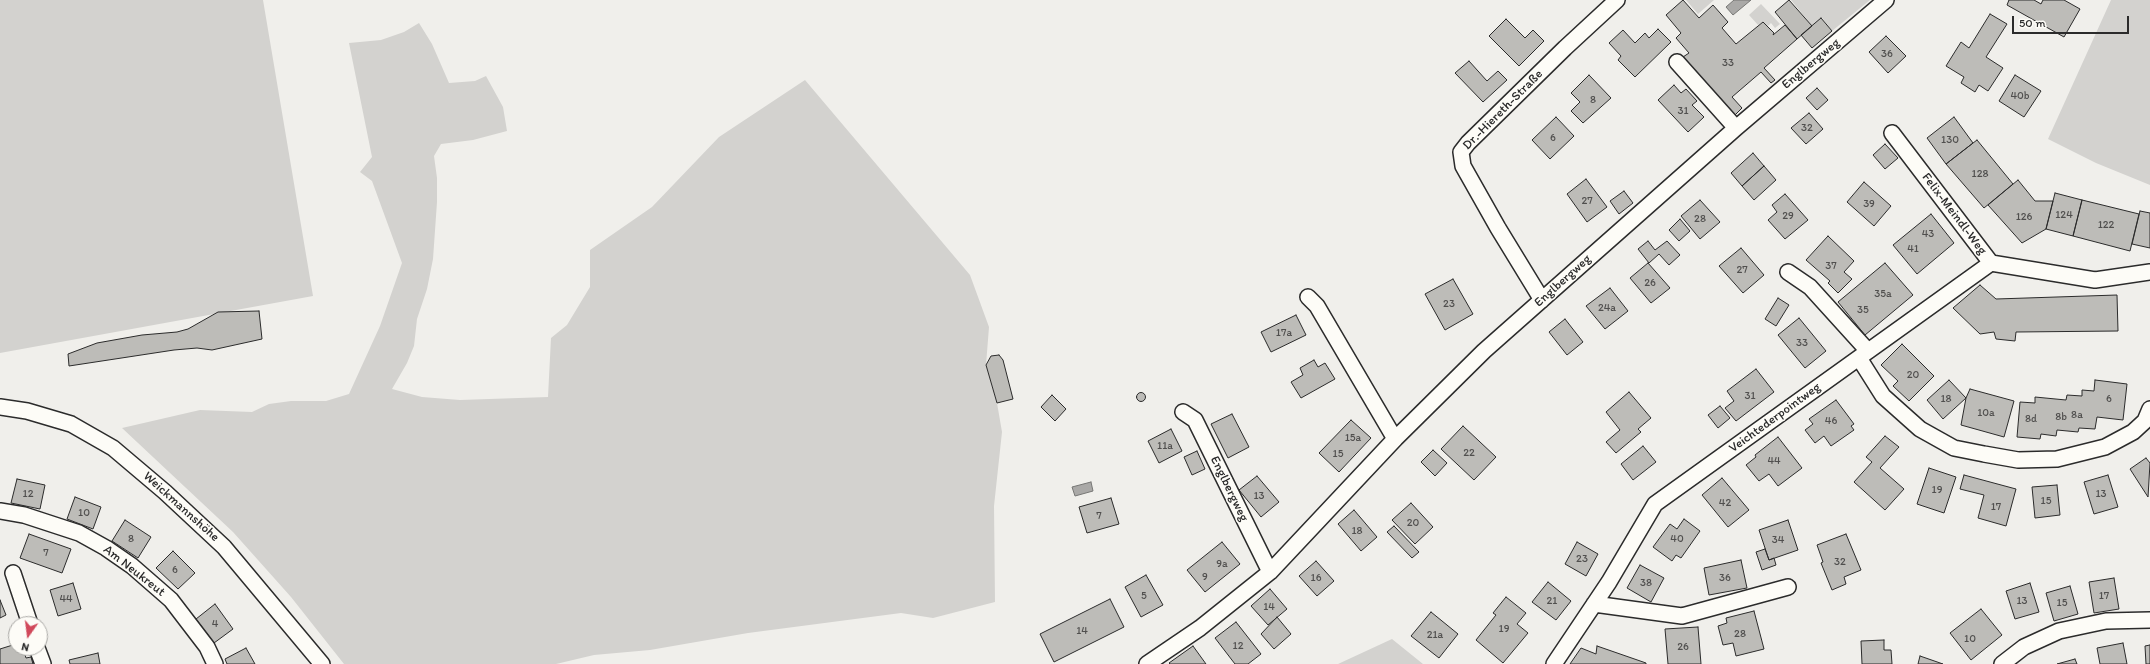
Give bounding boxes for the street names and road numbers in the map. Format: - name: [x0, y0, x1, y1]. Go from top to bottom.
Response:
- street label: Englbergweg: [1779, 35, 1843, 93]
- street label: Dr.-Hiereth-Straße: [1460, 67, 1546, 153]
- street label: Felix-Meindl-Weg: [1918, 170, 1990, 258]
- street label: Englbergweg: [1531, 251, 1595, 311]
- street label: Veichtederpointweg: [1726, 380, 1824, 456]
- street label: Englbergweg: [1206, 454, 1252, 524]
- street label: Weickmannshöhe: [140, 469, 222, 545]
- street label: Am Neukreut: [100, 542, 168, 600]

